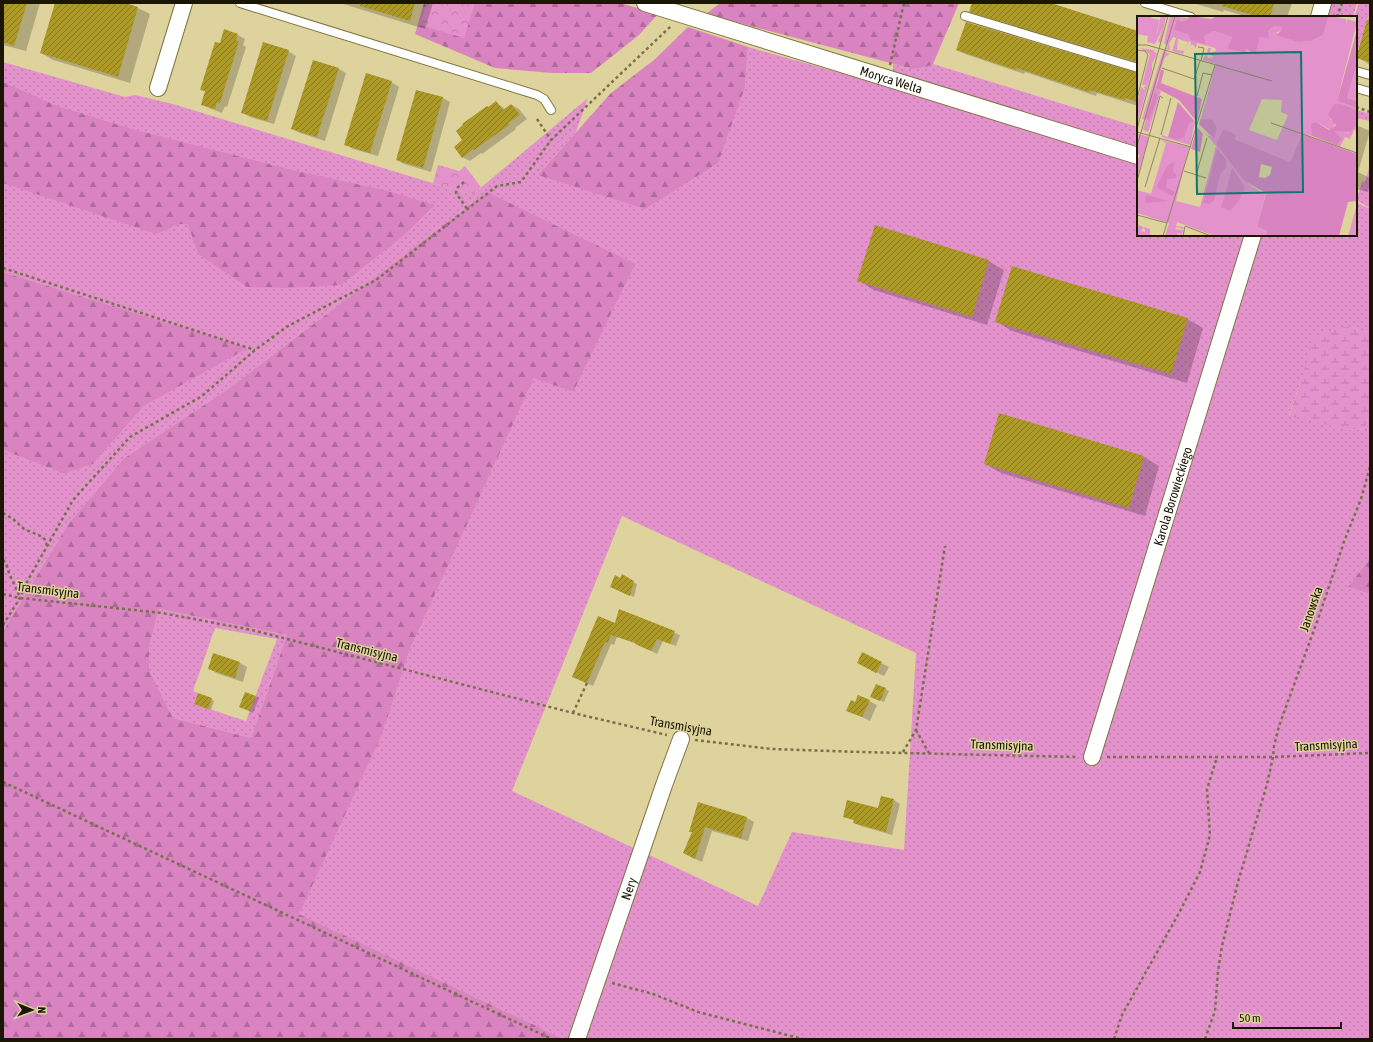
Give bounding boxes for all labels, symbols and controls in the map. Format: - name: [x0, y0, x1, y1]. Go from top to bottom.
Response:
- inset map: [1137, 16, 1357, 236]
- street label: Moryca Welta: [858, 63, 925, 96]
- street label: Karola Borowieckiego: [1150, 445, 1195, 547]
- street label: Transmisyjna: [16, 579, 80, 601]
- street label: Janowska: [1296, 585, 1326, 633]
- street label: Transmisyjna: [335, 635, 399, 665]
- street label: Transmisyjna: [649, 713, 713, 739]
- street label: Transmisyjna: [970, 736, 1034, 754]
- street label: Transmisyjna: [1294, 736, 1358, 754]
- street label: Nery: [618, 875, 640, 902]
- north arrow: [12, 990, 52, 1030]
- scale bar: [1233, 1004, 1341, 1030]
- text: N: [36, 1007, 48, 1014]
- text: 50 m: [1239, 1011, 1261, 1025]

